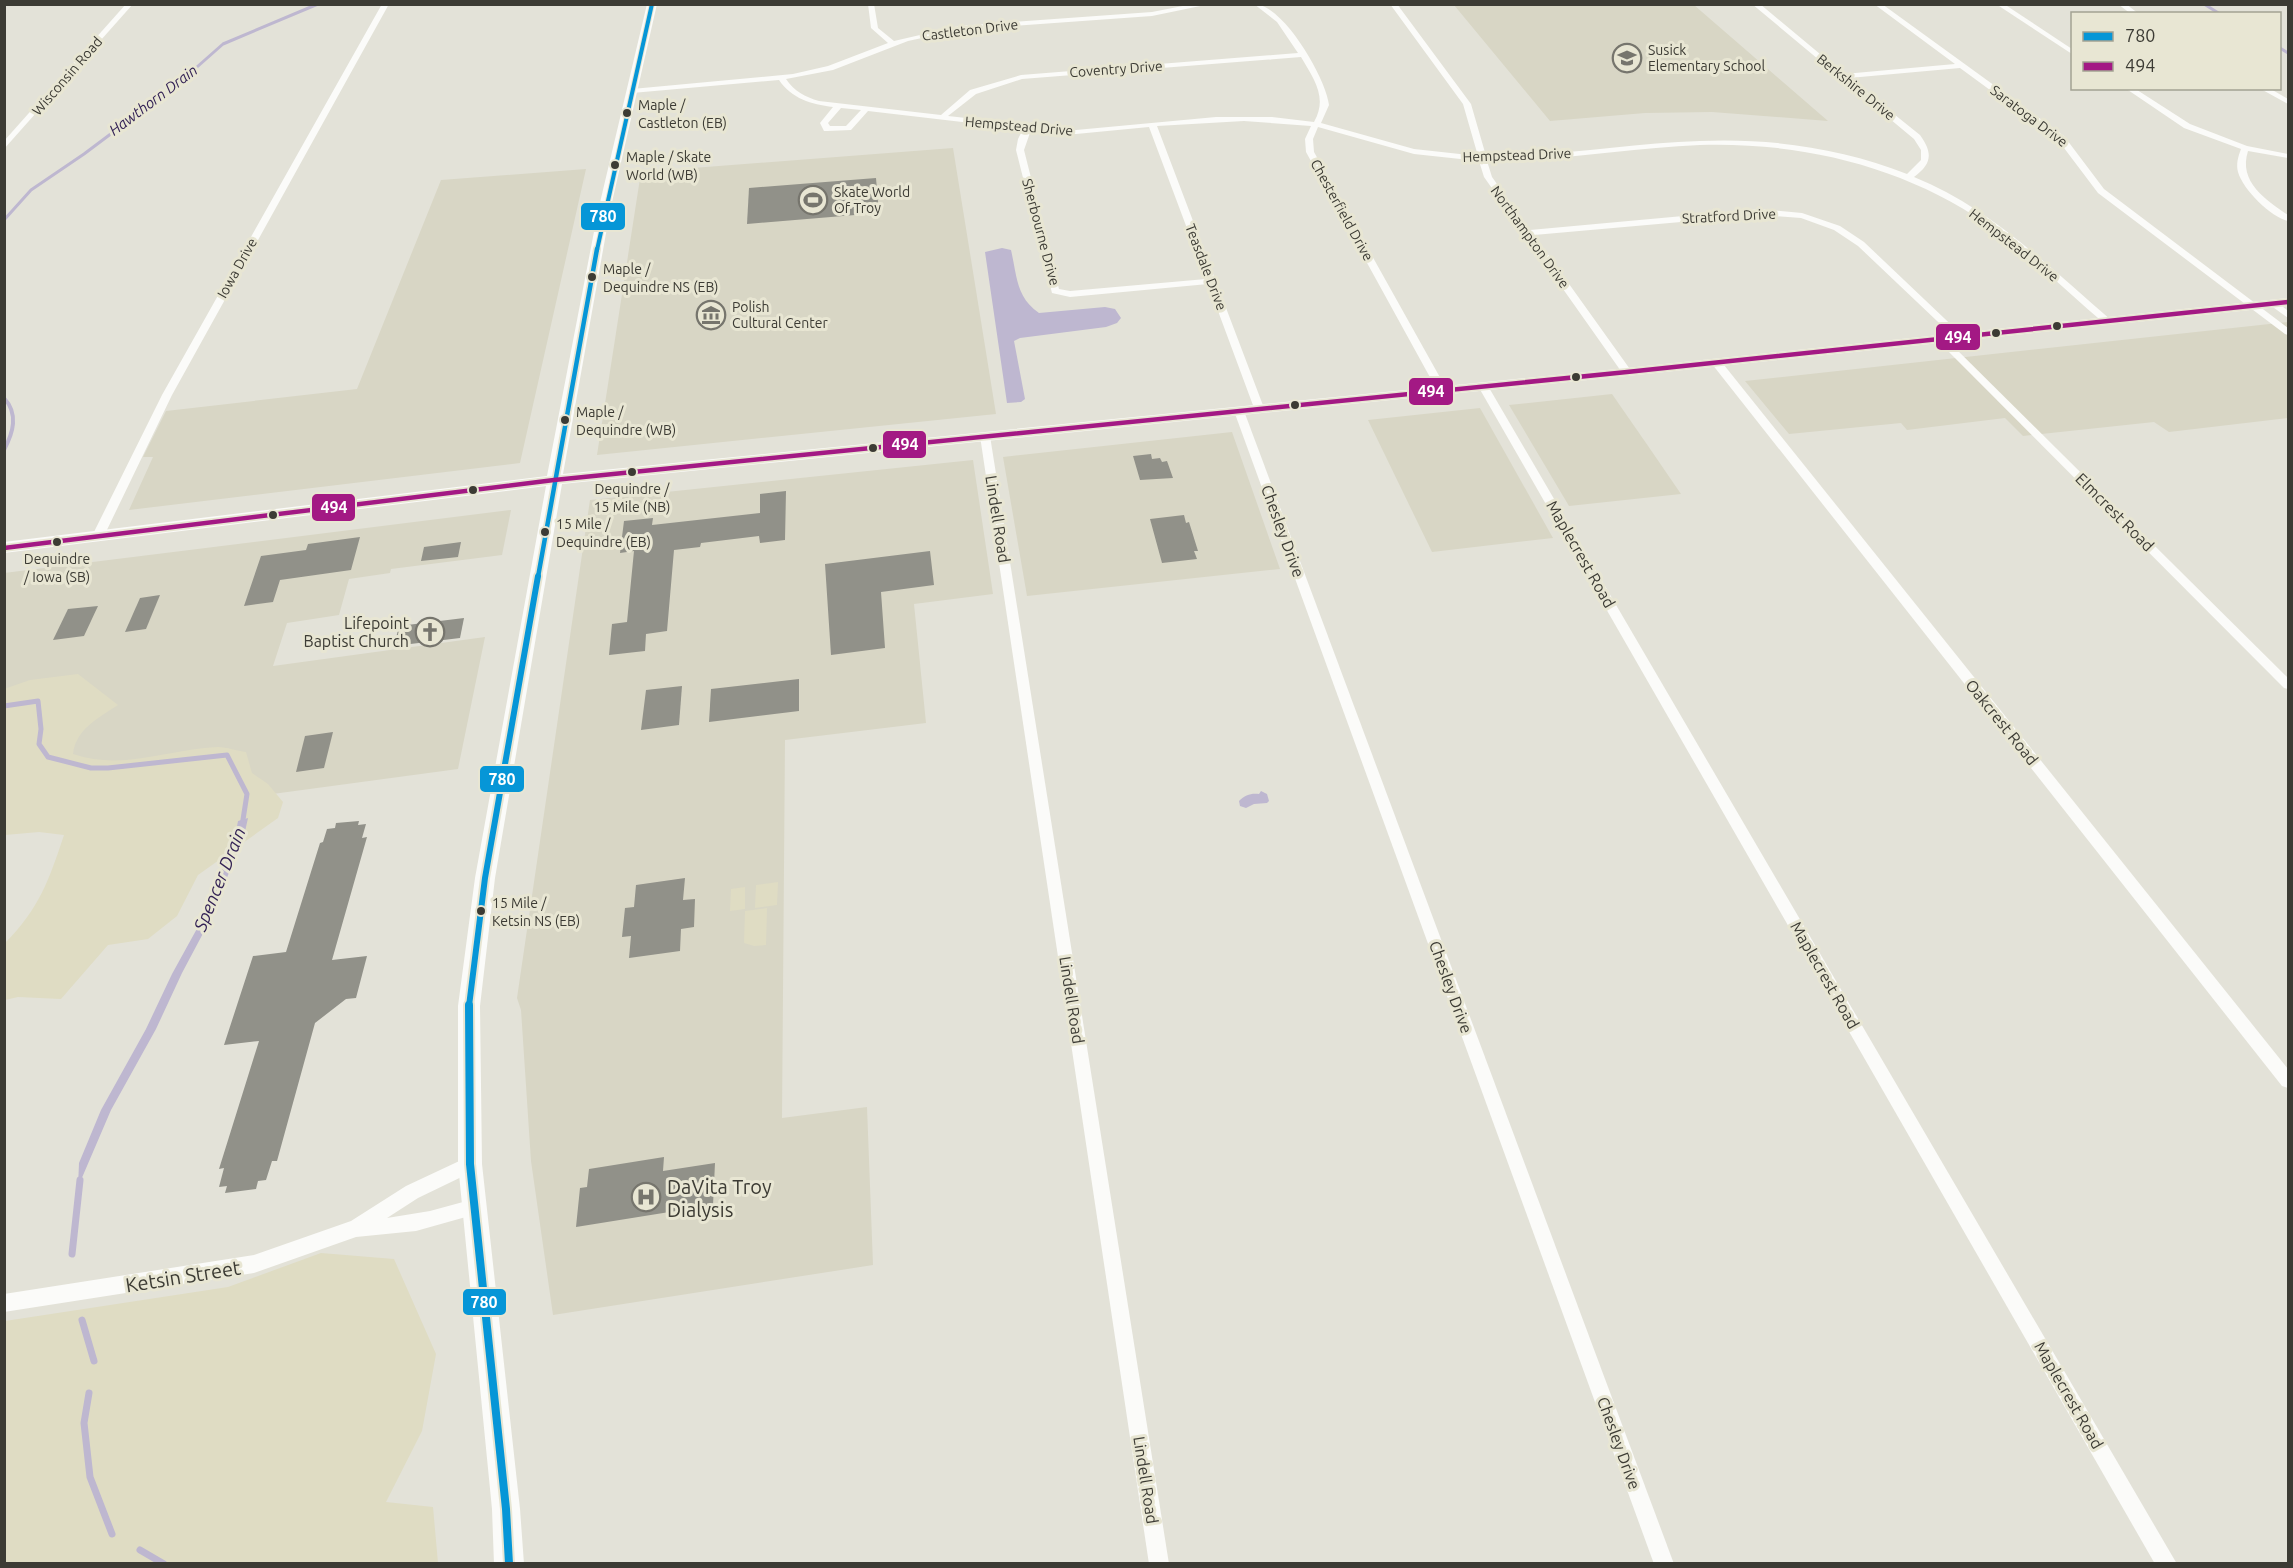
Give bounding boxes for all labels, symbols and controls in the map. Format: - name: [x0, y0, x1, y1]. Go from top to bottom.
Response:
- legend: [2071, 12, 2281, 90]
- street label: Castleton Drive: [921, 16, 1019, 44]
- text: 780: [2125, 25, 2155, 45]
- street label: Wisconsin Road: [29, 34, 105, 118]
- school or university icon: Susick Elementary School: [1611, 42, 1643, 74]
- place label: Susick Elementary School: [1648, 42, 1766, 74]
- street label: Berkshire Drive: [1814, 51, 1898, 123]
- text: 494: [2125, 55, 2155, 75]
- street label: Coventry Drive: [1069, 58, 1163, 80]
- water label: Hawthorn Drain: [105, 61, 201, 139]
- street label: Saratoga Drive: [1987, 82, 2071, 150]
- place label: Maple / Castleton (EB): [638, 97, 727, 131]
- marker: Maple / Castleton (EB): [621, 107, 633, 119]
- street label: Hempstead Drive: [964, 113, 1074, 139]
- street label: Hempstead Drive: [1462, 145, 1572, 165]
- place label: Maple / Skate World (WB): [626, 149, 711, 183]
- street label: Chesterfield Drive: [1307, 156, 1377, 264]
- marker: Maple / Skate World (WB): [609, 159, 621, 171]
- street label: Sherbourne Drive: [1019, 177, 1063, 287]
- street label: Northampton Drive: [1488, 183, 1572, 291]
- sports icon: Skate World Of Troy: [797, 184, 829, 216]
- place label: Skate World Of Troy: [834, 184, 910, 216]
- line badge: 780: [580, 202, 626, 231]
- street label: Hempstead Drive: [1966, 205, 2062, 285]
- street label: Stratford Drive: [1682, 206, 1776, 226]
- text: 780: [589, 207, 617, 225]
- street label: Teasdale Drive: [1182, 222, 1230, 312]
- street label: Iowa Drive: [214, 235, 260, 301]
- place label: Maple / Dequindre NS (EB): [603, 261, 719, 295]
- marker: Maple / Dequindre NS (EB): [586, 271, 598, 283]
- museum icon: Polish Cultural Center: [695, 299, 727, 331]
- place label: Polish Cultural Center: [732, 299, 828, 331]
- unlabelled marker: [2051, 320, 2063, 332]
- line badge: 494: [1935, 323, 1981, 351]
- unlabelled marker: [1990, 327, 2002, 339]
- text: 494: [1944, 328, 1972, 346]
- unlabelled marker: [1570, 371, 1582, 383]
- line badge: 494: [1408, 377, 1454, 406]
- text: 494: [1417, 382, 1445, 400]
- unlabelled marker: [1289, 399, 1301, 411]
- place label: Maple / Dequindre (WB): [576, 404, 676, 438]
- marker: Maple / Dequindre (WB): [559, 414, 571, 426]
- line badge: 494: [882, 430, 927, 459]
- text: 494: [891, 435, 919, 453]
- unlabelled marker: [867, 442, 879, 454]
- marker: Dequindre / 15 Mile (NB): [626, 466, 638, 478]
- street label: Elmcrest Road: [2072, 469, 2158, 555]
- street label: Lindell Road: [982, 474, 1014, 564]
- place label: Dequindre / 15 Mile (NB): [594, 481, 670, 515]
- street label: Chesley Drive: [1258, 482, 1308, 580]
- unlabelled marker: [467, 484, 479, 496]
- line badge: 494: [311, 493, 356, 522]
- street label: Maplecrest Road: [1543, 497, 1619, 611]
- text: 494: [320, 498, 348, 516]
- unlabelled marker: [267, 509, 279, 521]
- place label: 15 Mile / Dequindre (EB): [556, 516, 651, 550]
- marker: 15 Mile / Dequindre (EB): [539, 526, 551, 538]
- marker: Dequindre / Iowa (SB): [51, 536, 63, 548]
- place label: Dequindre / Iowa (SB): [23, 551, 90, 585]
- place label: Lifepoint Baptist Church: [303, 614, 410, 650]
- church icon: Lifepoint Baptist Church: [414, 616, 446, 648]
- street label: Oakcrest Road: [1962, 676, 2042, 768]
- line badge: 780: [479, 765, 525, 793]
- text: 780: [488, 770, 516, 788]
- water label: Spencer Drain: [189, 824, 249, 935]
- place label: 15 Mile / Ketsin NS (EB): [492, 895, 580, 929]
- marker: 15 Mile / Ketsin NS (EB): [475, 905, 487, 917]
- street label: Maplecrest Road: [1787, 918, 1863, 1032]
- street label: Chesley Drive: [1426, 938, 1476, 1036]
- street label: Lindell Road: [1056, 955, 1088, 1045]
- place label: DaVita Troy Dialysis: [667, 1175, 772, 1221]
- hospital icon: DaVita Troy Dialysis: [630, 1181, 662, 1213]
- street label: Ketsin Street: [124, 1256, 242, 1296]
- line badge: 780: [462, 1288, 507, 1316]
- text: 780: [470, 1293, 498, 1311]
- street label: Maplecrest Road: [2031, 1338, 2107, 1452]
- street label: Chesley Drive: [1594, 1394, 1644, 1492]
- street label: Lindell Road: [1130, 1435, 1162, 1525]

